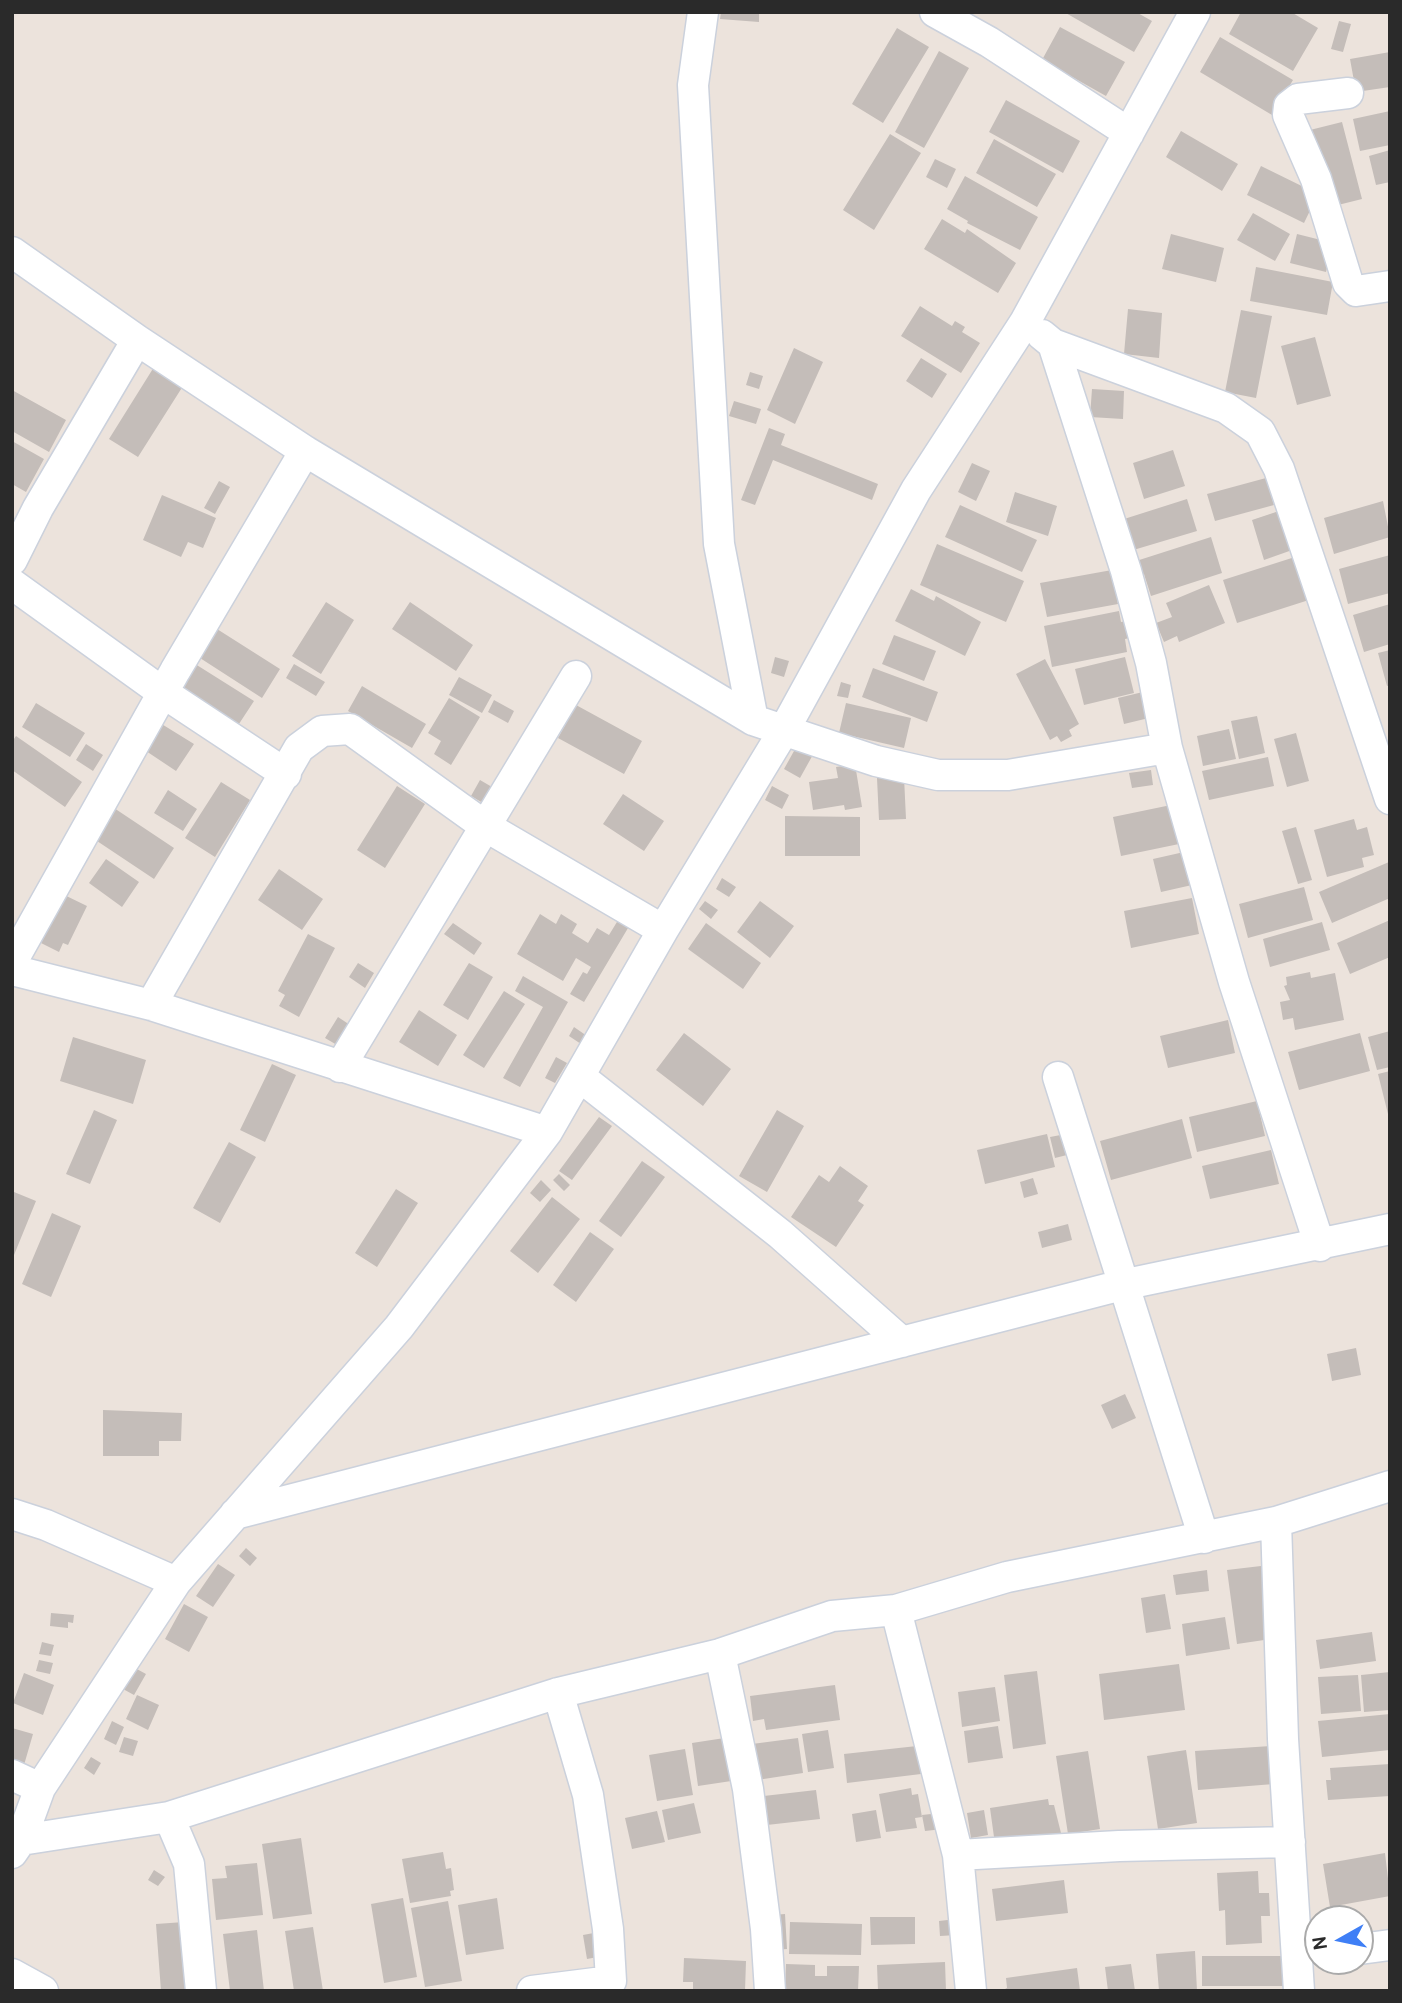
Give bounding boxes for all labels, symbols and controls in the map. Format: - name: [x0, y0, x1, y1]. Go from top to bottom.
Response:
- north arrow: [1304, 1905, 1374, 1975]
- text: N: [1307, 1935, 1332, 1951]

